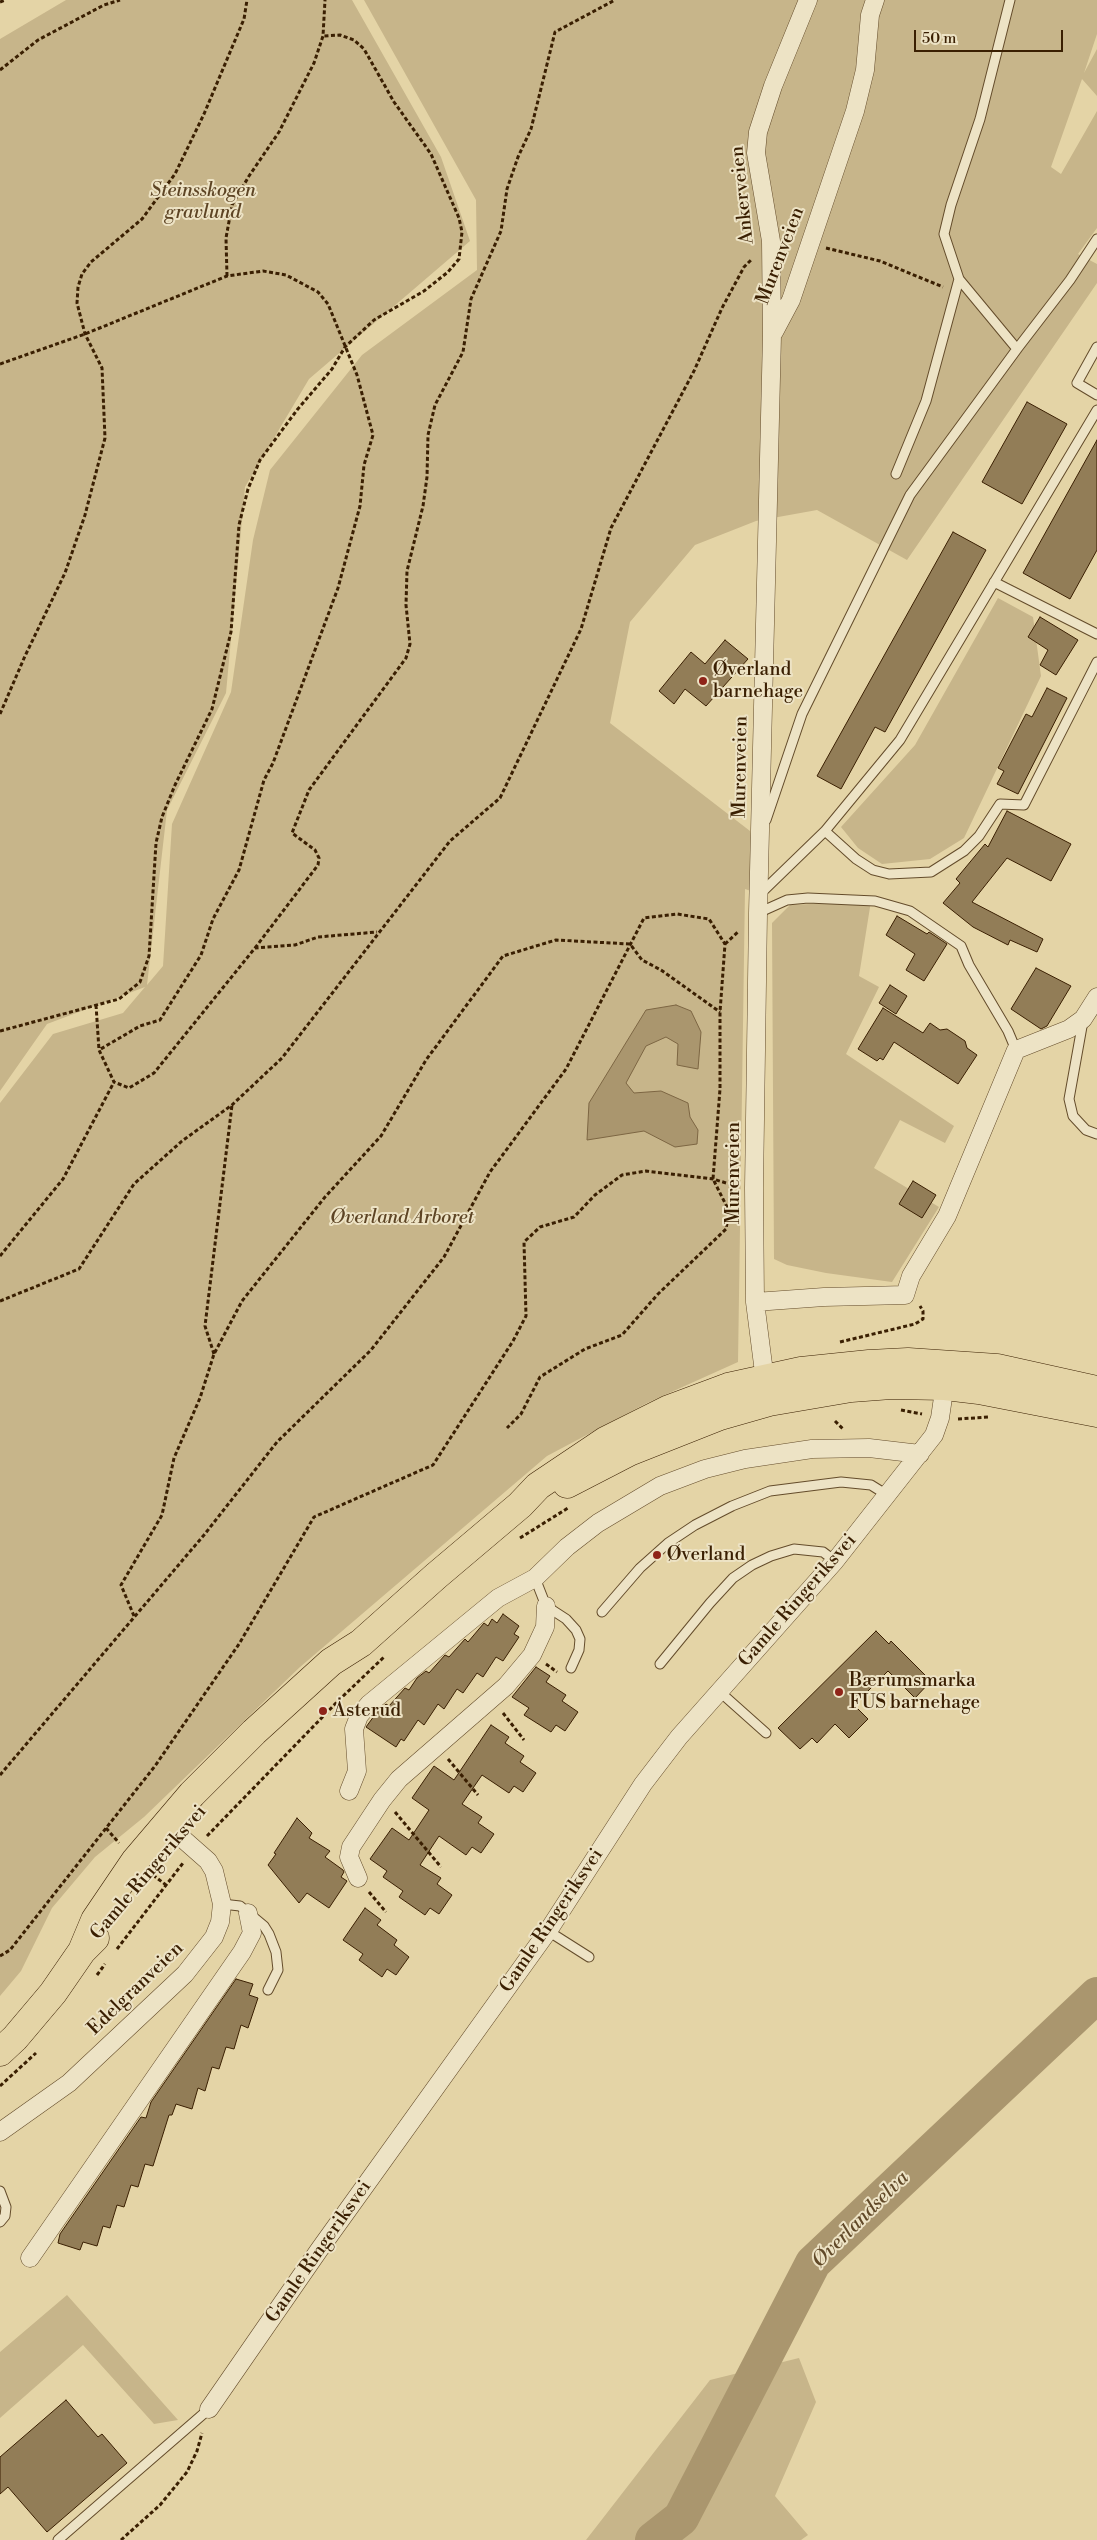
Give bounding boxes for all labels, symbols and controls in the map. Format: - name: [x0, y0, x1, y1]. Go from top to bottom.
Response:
- scale bar: [917, 20, 1066, 52]
- text: 50 m: [922, 29, 956, 48]
- street label: Ankerveien: [727, 145, 759, 245]
- park label: Steinsskogen gravlund: [150, 180, 256, 224]
- street label: Murenveien: [752, 204, 810, 308]
- place label: Øverland barnehage: [713, 659, 803, 703]
- marker: Øverland barnehage: [697, 675, 709, 687]
- street label: Murenveien: [729, 716, 753, 818]
- street label: Murenveien: [723, 1122, 745, 1224]
- park label: Øverland Arboret: [330, 1207, 474, 1229]
- street label: Gamle Ringeriksvei: [734, 1530, 862, 1672]
- place label: Øverland: [667, 1544, 745, 1566]
- marker: Øverland: [651, 1549, 663, 1561]
- place label: Bærumsmarka FUS barnehage: [849, 1670, 980, 1714]
- marker: Bærumsmarka FUS barnehage: [833, 1686, 845, 1698]
- place label: Åsterud: [333, 1700, 401, 1722]
- marker: Åsterud: [317, 1705, 329, 1717]
- street label: Gamle Ringeriksvei: [86, 1801, 212, 1945]
- street label: Gamle Ringeriksvei: [495, 1845, 609, 1997]
- street label: Edelgranveien: [83, 1938, 189, 2040]
- water label: Øverlandselva: [808, 2167, 914, 2273]
- street label: Gamle Ringeriksvei: [261, 2176, 377, 2328]

